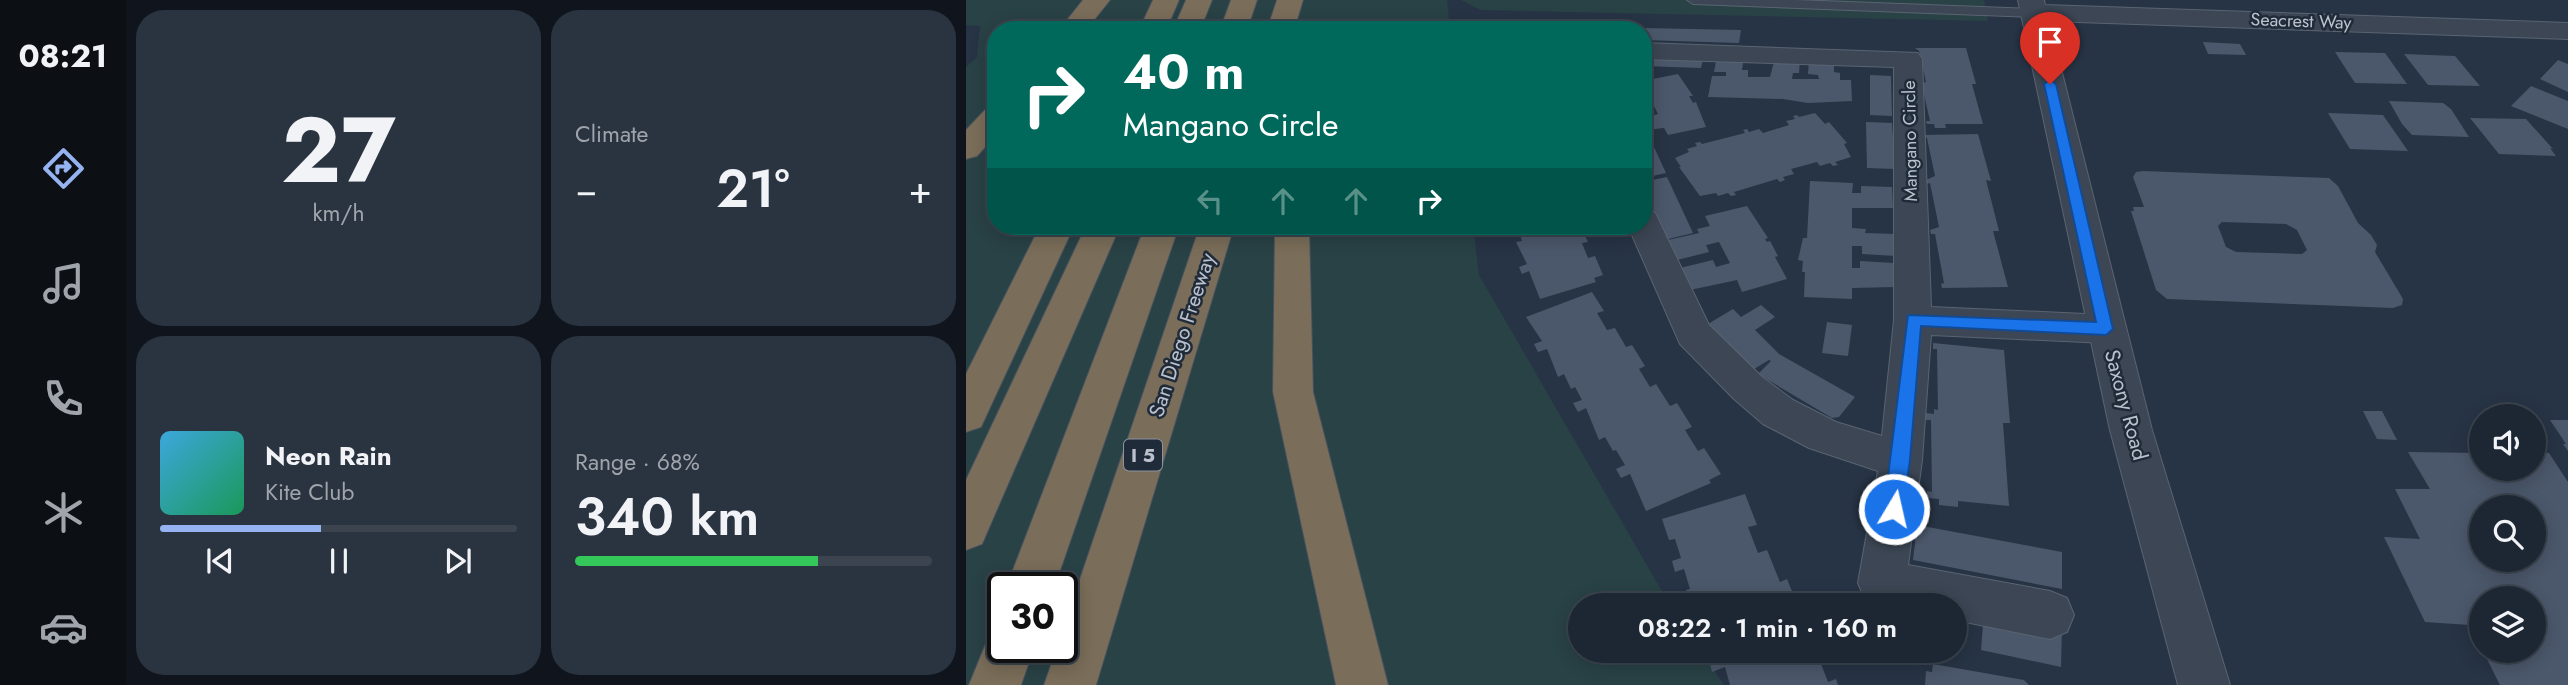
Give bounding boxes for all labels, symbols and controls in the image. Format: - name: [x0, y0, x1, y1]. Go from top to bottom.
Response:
- street label: Seacrest Way: [2250, 6, 2352, 36]
- pin: [2020, 12.0, 2080, 84]
- icon: arrive: [2031, 23, 2069, 61]
- text: 08:21: [19, 33, 107, 79]
- text: 40 m: [1123, 37, 1245, 107]
- icon: right: [1008, 49, 1099, 140]
- street label: Mangano Circle: [1896, 80, 1924, 202]
- text: 27: [281, 85, 396, 216]
- text: Mangano Circle: [1123, 102, 1339, 148]
- text: Climate: [575, 117, 648, 151]
- icon: directions: [39, 144, 88, 193]
- text: 21°: [716, 151, 790, 227]
- text: −: [575, 162, 597, 217]
- text: +: [909, 162, 932, 217]
- icon: left: [1191, 182, 1229, 220]
- icon: ahead: [1264, 182, 1302, 220]
- icon: ahead: [1337, 182, 1375, 220]
- icon: right: [1410, 182, 1448, 220]
- text: km/h: [313, 196, 364, 230]
- street label: San Diego Freeway: [1141, 248, 1223, 421]
- icon: music: [39, 259, 88, 308]
- street label: Saxony Road: [2097, 346, 2155, 464]
- icon: phone: [39, 374, 88, 423]
- map controls: [2469, 404, 2546, 663]
- button: sound: [2469, 404, 2546, 481]
- text: Neon Rain: [265, 437, 392, 475]
- road number: I 5: [1124, 440, 1162, 470]
- text: Range · 68%: [575, 445, 700, 479]
- position arrow: [1857, 472, 1931, 546]
- text: Kite Club: [265, 475, 354, 509]
- text: 340 km: [575, 479, 759, 555]
- icon: climate: [39, 488, 88, 537]
- button: search: [2469, 495, 2546, 572]
- icon: previous: [201, 542, 239, 580]
- icon: pause: [320, 542, 358, 580]
- icon: next: [439, 542, 477, 580]
- speed limit sign: 30: [987, 572, 1078, 663]
- button: layers: [2469, 586, 2546, 663]
- icon: car: [39, 603, 88, 652]
- text: 08:22 · 1 min · 160 m: [1638, 609, 1897, 647]

